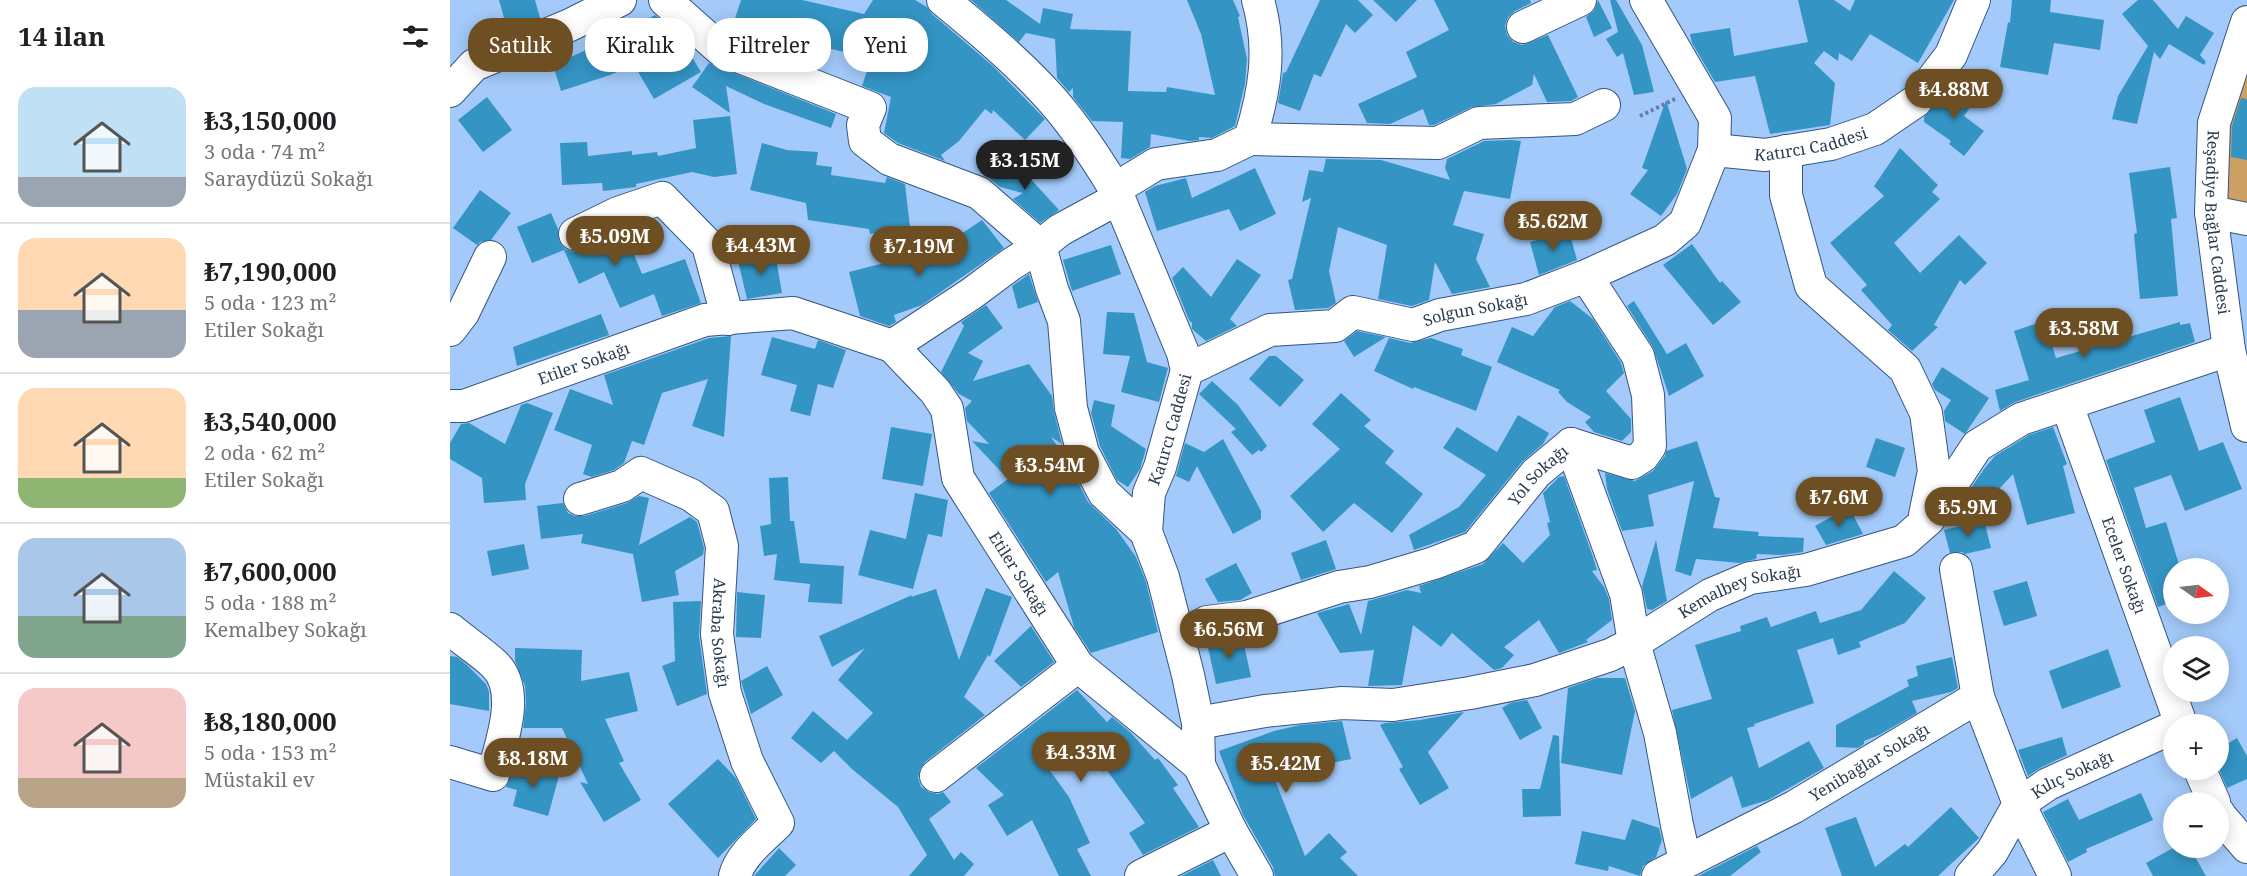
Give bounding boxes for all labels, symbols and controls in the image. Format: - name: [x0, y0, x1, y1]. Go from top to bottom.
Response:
- text: 14 ilan: [18, 18, 105, 54]
- chip: Satılık: [468, 18, 573, 72]
- chip: Kiralık: [585, 18, 695, 72]
- chip: Filtreler: [707, 18, 831, 72]
- chip: Yeni: [843, 18, 928, 72]
- icon: filters: [399, 20, 432, 53]
- pin: ₺4.88M: [1905, 69, 2003, 120]
- text: ₺4.88M: [1919, 75, 1989, 102]
- text: ₺3,150,000: [204, 102, 337, 138]
- icon: home: [66, 111, 138, 183]
- street label: Katırcı Caddesi: [1753, 122, 1870, 166]
- street label: Reşadiye Bağlar Caddesi: [2200, 130, 2235, 316]
- text: 3 oda · 74 m²: [204, 138, 325, 165]
- pin: ₺3.15M: [976, 140, 1074, 191]
- text: ₺3.15M: [990, 146, 1060, 173]
- text: Saraydüzü Sokağı: [204, 165, 373, 192]
- pin: ₺5.62M: [1504, 201, 1602, 252]
- text: ₺5.62M: [1518, 207, 1588, 234]
- pin: ₺5.09M: [566, 216, 664, 267]
- text: ₺5.09M: [580, 222, 650, 249]
- pin: ₺4.43M: [712, 225, 810, 276]
- pin: ₺7.19M: [870, 226, 968, 277]
- text: ₺4.43M: [726, 231, 796, 258]
- text: ₺7.19M: [884, 232, 954, 259]
- text: ₺7,190,000: [204, 253, 337, 289]
- icon: home: [66, 262, 138, 334]
- street label: Solgun Sokağı: [1420, 288, 1529, 331]
- text: 5 oda · 123 m²: [204, 289, 337, 316]
- pin: ₺3.58M: [2035, 308, 2133, 359]
- text: ₺3.58M: [2049, 314, 2119, 341]
- text: Etiler Sokağı: [204, 316, 324, 343]
- street label: Etiler Sokağı: [535, 337, 633, 390]
- street label: Katırcı Caddesi: [1143, 371, 1197, 488]
- text: ₺3,540,000: [204, 403, 337, 439]
- icon: home: [66, 412, 138, 484]
- text: 2 oda · 62 m²: [204, 439, 325, 466]
- street label: Yol Sokağı: [1502, 440, 1573, 511]
- pin: ₺3.54M: [1001, 445, 1099, 496]
- text: ₺3.54M: [1015, 451, 1085, 478]
- text: Etiler Sokağı: [204, 466, 324, 493]
- pin: ₺7.6M: [1797, 477, 1881, 528]
- text: ₺7.6M: [1810, 483, 1868, 510]
- pin: ₺5.9M: [1926, 487, 2010, 538]
- text: ₺5.9M: [1939, 493, 1997, 520]
- street label: Eceler Sokağı: [2097, 513, 2152, 617]
- street label: Etiler Sokağı: [984, 527, 1054, 620]
- text: ₺7,600,000: [204, 553, 337, 589]
- north arrow: [2163, 558, 2229, 624]
- map controls: [2163, 558, 2229, 858]
- street label: Kemalbey Sokağı: [1674, 560, 1802, 623]
- icon: home: [66, 562, 138, 634]
- street label: Akraba Sokağı: [706, 577, 735, 689]
- text: 5 oda · 188 m²: [204, 589, 337, 616]
- pin: ₺6.56M: [1180, 609, 1278, 660]
- text: ₺6.56M: [1194, 615, 1264, 642]
- text: Kemalbey Sokağı: [204, 616, 367, 643]
- button: layers: [2163, 636, 2229, 702]
- text: ₺8,180,000: [204, 703, 337, 739]
- icon: home: [66, 712, 138, 784]
- button: +: [2163, 714, 2229, 780]
- street label: Yenibağlar Sokağı: [1804, 718, 1933, 807]
- pin: ₺4.33M: [1032, 732, 1130, 783]
- pin: ₺8.18M: [484, 738, 582, 789]
- text: ₺4.33M: [1046, 738, 1116, 765]
- text: 5 oda · 153 m²: [204, 739, 337, 766]
- pin: ₺5.42M: [1237, 743, 1335, 794]
- text: ₺8.18M: [498, 744, 568, 771]
- street label: Kılıç Sokağı: [2027, 745, 2116, 804]
- text: ₺5.42M: [1251, 749, 1321, 776]
- text: Müstakil ev: [204, 766, 315, 793]
- button: −: [2163, 792, 2229, 858]

